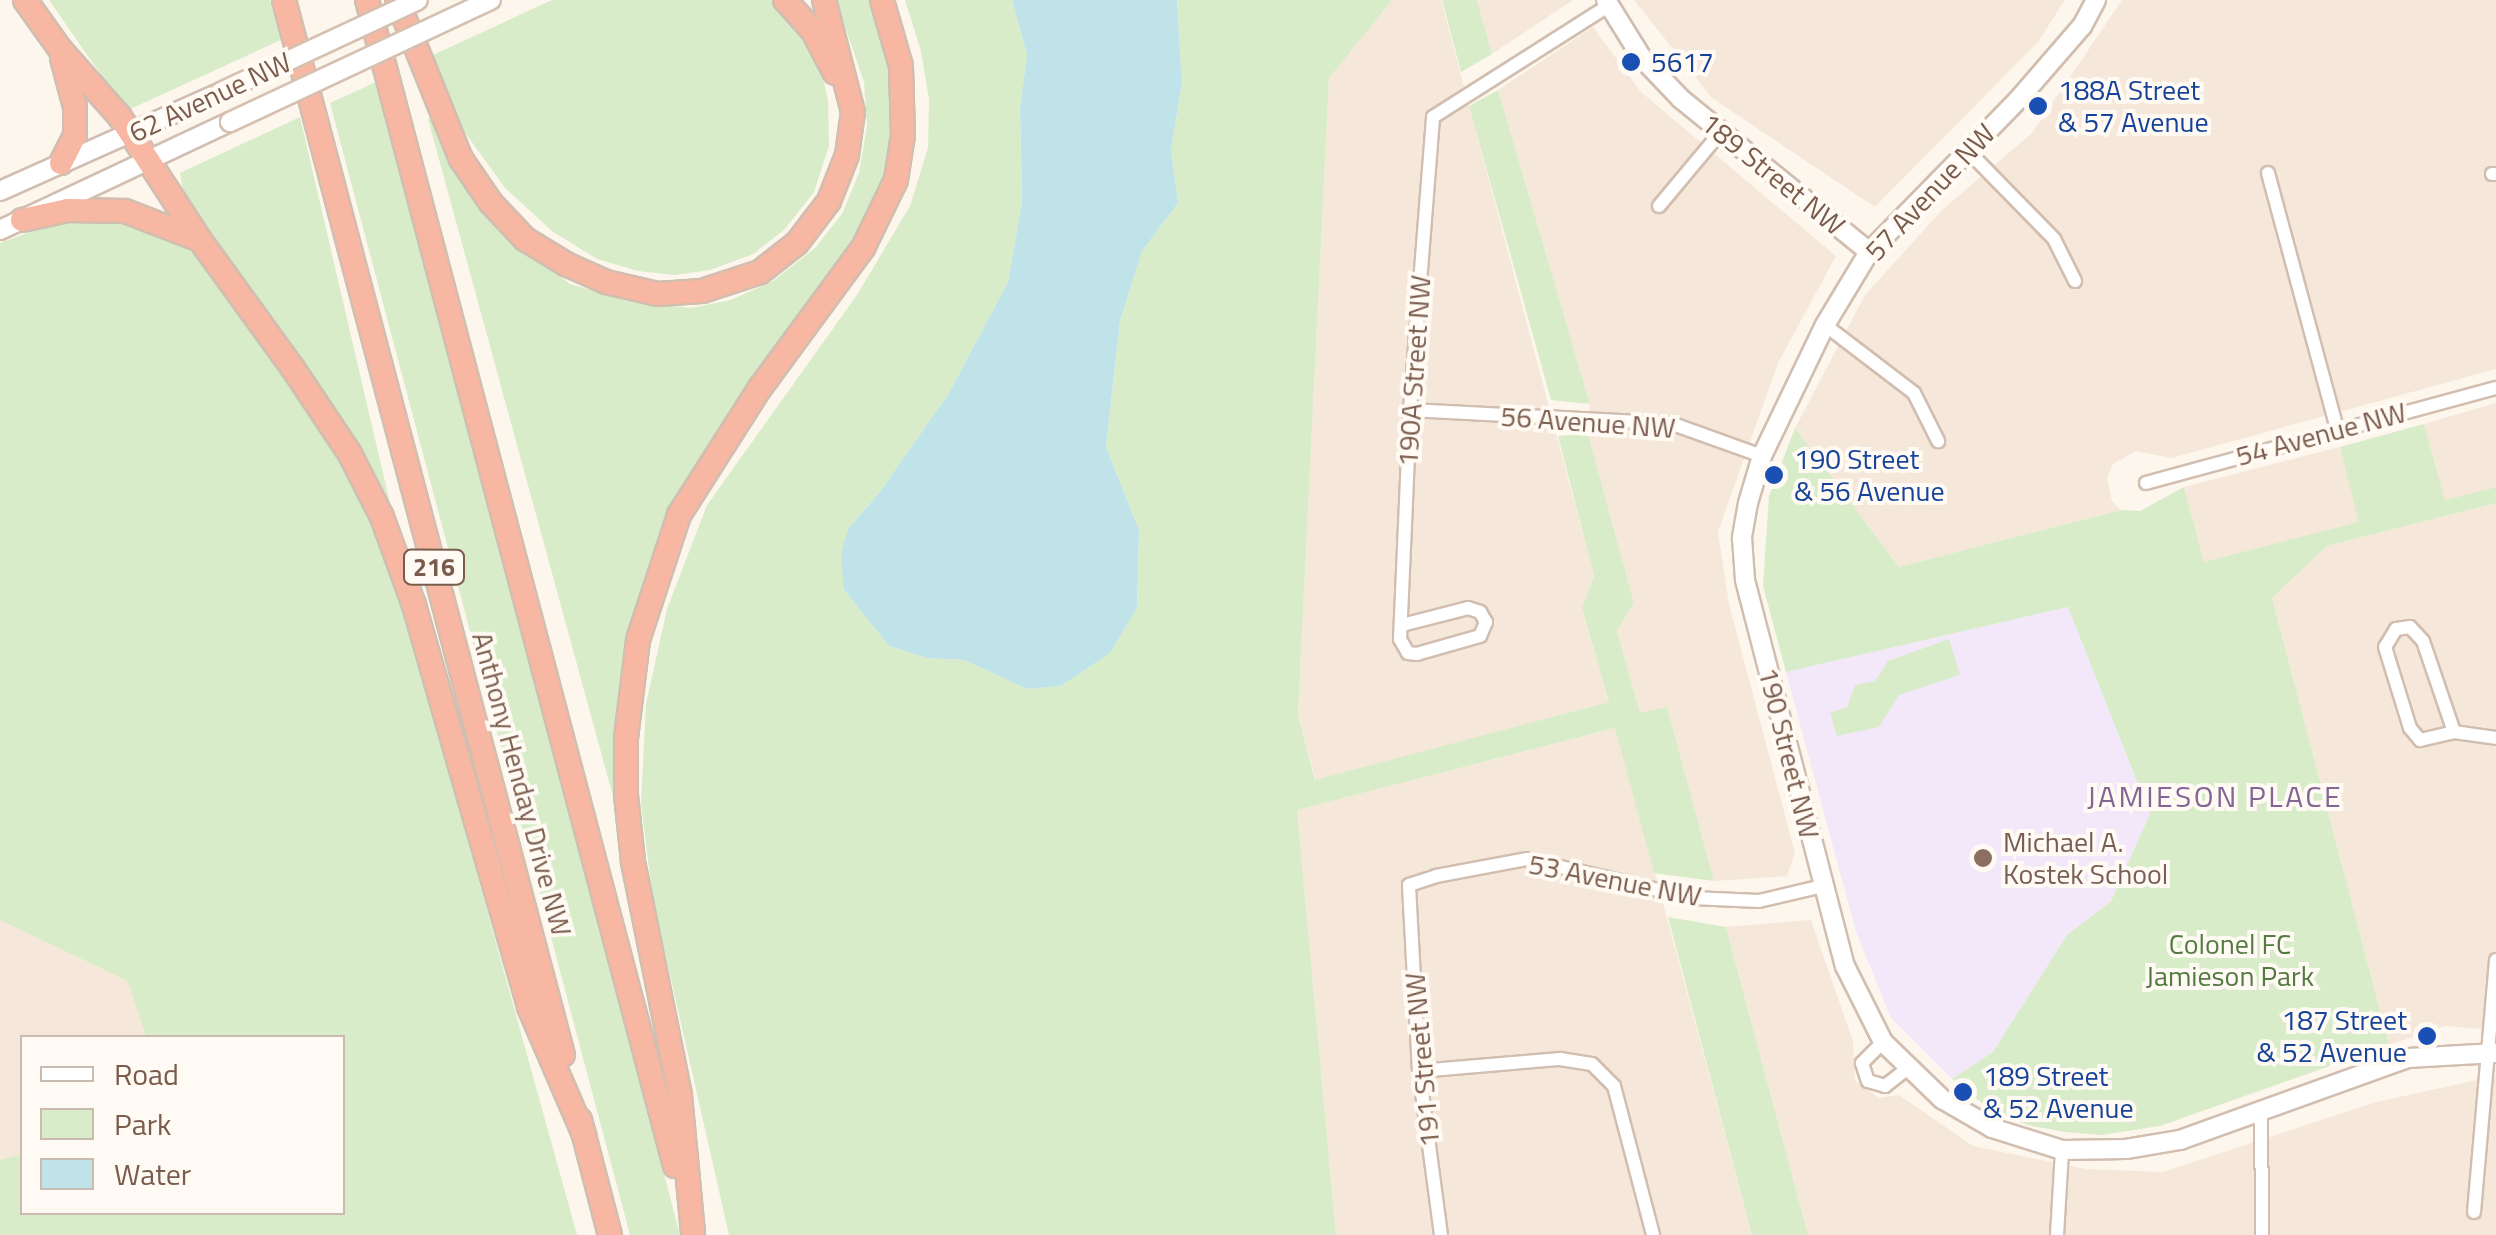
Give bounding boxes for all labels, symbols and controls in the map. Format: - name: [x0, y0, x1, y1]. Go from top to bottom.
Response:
- street label: 62 Avenue NW: [124, 45, 296, 149]
- place label: 5617: [1651, 45, 1714, 79]
- marker: 5617: [1620, 51, 1642, 73]
- place label: 188A Street & 57 Avenue: [2058, 73, 2209, 139]
- marker: 188A Street & 57 Avenue: [2027, 95, 2049, 117]
- street label: 189 Street NW: [1694, 106, 1852, 242]
- street label: 57 Avenue NW: [1858, 117, 2002, 267]
- street label: 190A Street NW: [1391, 274, 1437, 468]
- street label: 54 Avenue NW: [2232, 395, 2410, 473]
- street label: 56 Avenue NW: [1500, 399, 1676, 445]
- place label: 190 Street & 56 Avenue: [1794, 442, 1945, 508]
- marker: 190 Street & 56 Avenue: [1763, 464, 1785, 486]
- road number: 216: [402, 547, 466, 587]
- street label: Anthony Henday Drive NW: [465, 628, 579, 940]
- street label: 190 Street NW: [1751, 664, 1827, 842]
- district label: JAMIESON PLACE: [2087, 778, 2343, 814]
- place label: Michael A. Kostek School: [2003, 825, 2168, 891]
- street label: 53 Avenue NW: [1526, 847, 1704, 913]
- marker: Michael A. Kostek School: [1972, 847, 1994, 869]
- park label: Colonel FC Jamieson Park: [2146, 927, 2314, 993]
- street label: 191 Street NW: [1398, 971, 1446, 1149]
- place label: 187 Street & 52 Avenue: [2256, 1003, 2407, 1069]
- marker: 187 Street & 52 Avenue: [2416, 1025, 2438, 1047]
- legend: [20, 1035, 345, 1215]
- text: Road: [114, 1051, 179, 1097]
- place label: 189 Street & 52 Avenue: [1983, 1059, 2134, 1125]
- marker: 189 Street & 52 Avenue: [1952, 1081, 1974, 1103]
- text: Park: [114, 1101, 171, 1147]
- text: Water: [114, 1151, 191, 1197]

